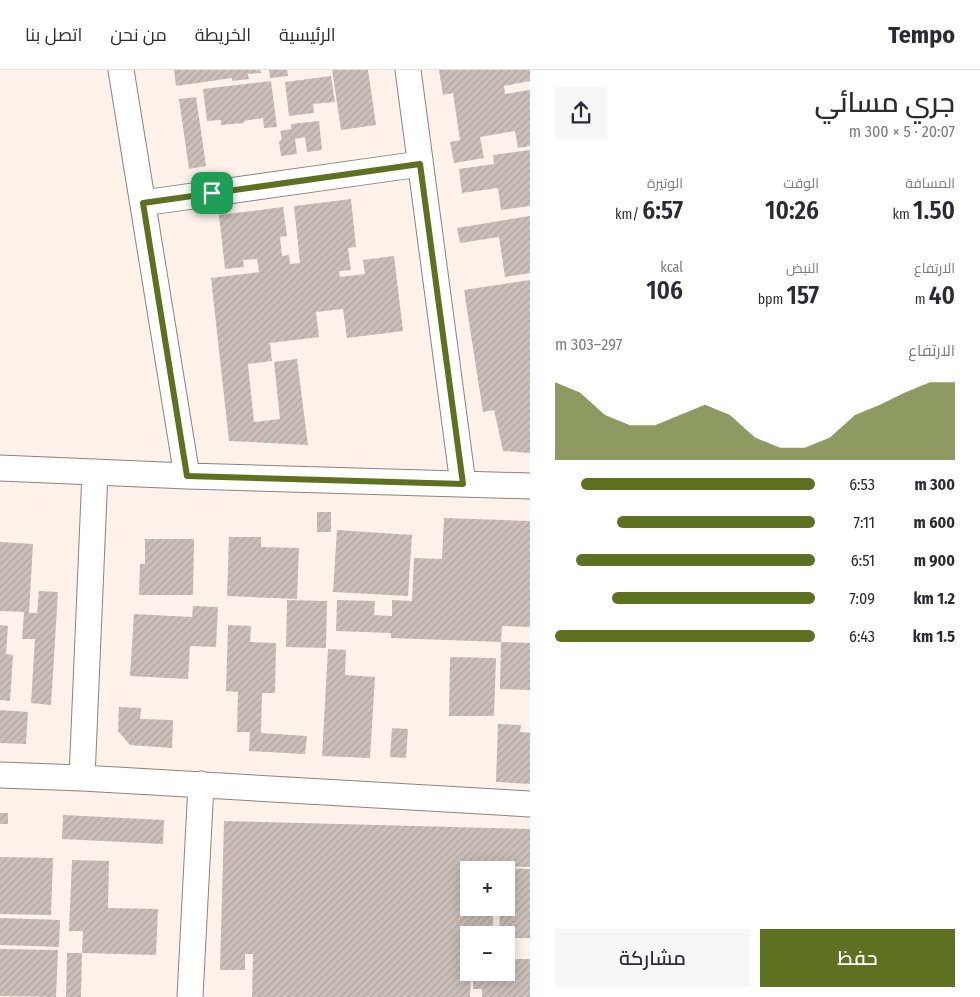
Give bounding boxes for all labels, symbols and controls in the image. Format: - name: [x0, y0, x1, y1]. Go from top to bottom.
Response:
- text: Tempo: [888, 21, 955, 49]
- text: اتصل بنا: [25, 24, 82, 46]
- text: من نحن: [110, 24, 167, 46]
- text: الخريطة: [195, 24, 251, 46]
- text: الرئيسية: [279, 24, 336, 46]
- text: جري مسائي: [814, 86, 955, 119]
- button: share: [555, 87, 607, 139]
- text: 20:07 · 5 × 300 m: [849, 122, 955, 141]
- pin: [191, 172, 233, 214]
- text: الوتيرة: [647, 175, 683, 192]
- text: الوقت: [783, 175, 819, 192]
- text: المسافة: [905, 175, 955, 192]
- icon: arrive: [198, 179, 226, 207]
- text: 6:57: [642, 196, 683, 226]
- text: 10:26: [765, 196, 819, 226]
- text: 1.50: [913, 196, 955, 226]
- text: /km: [615, 206, 642, 223]
- text: km: [893, 206, 913, 223]
- text: kcal: [660, 259, 683, 276]
- text: النبض: [786, 260, 819, 277]
- text: الارتفاع: [914, 260, 955, 277]
- text: 106: [646, 276, 683, 306]
- text: 157: [787, 281, 819, 311]
- text: 40: [929, 281, 955, 311]
- text: bpm: [758, 291, 787, 308]
- text: m: [915, 291, 929, 308]
- text: 297–303 m: [555, 335, 622, 354]
- text: الارتفاع: [908, 341, 955, 360]
- text: 6:53: [849, 475, 875, 494]
- text: 300 m: [914, 475, 955, 494]
- text: 7:11: [854, 513, 875, 532]
- text: 600 m: [914, 513, 955, 532]
- text: 6:51: [851, 551, 875, 570]
- text: 900 m: [914, 551, 955, 570]
- text: 7:09: [849, 589, 875, 608]
- text: 1.2 km: [913, 589, 955, 608]
- text: 6:43: [849, 627, 875, 646]
- text: 1.5 km: [913, 627, 955, 646]
- map controls: [460, 861, 515, 981]
- button: +: [460, 861, 515, 916]
- button: −: [460, 926, 515, 981]
- button: مشاركة: [555, 929, 750, 987]
- button: حفظ: [760, 929, 955, 987]

